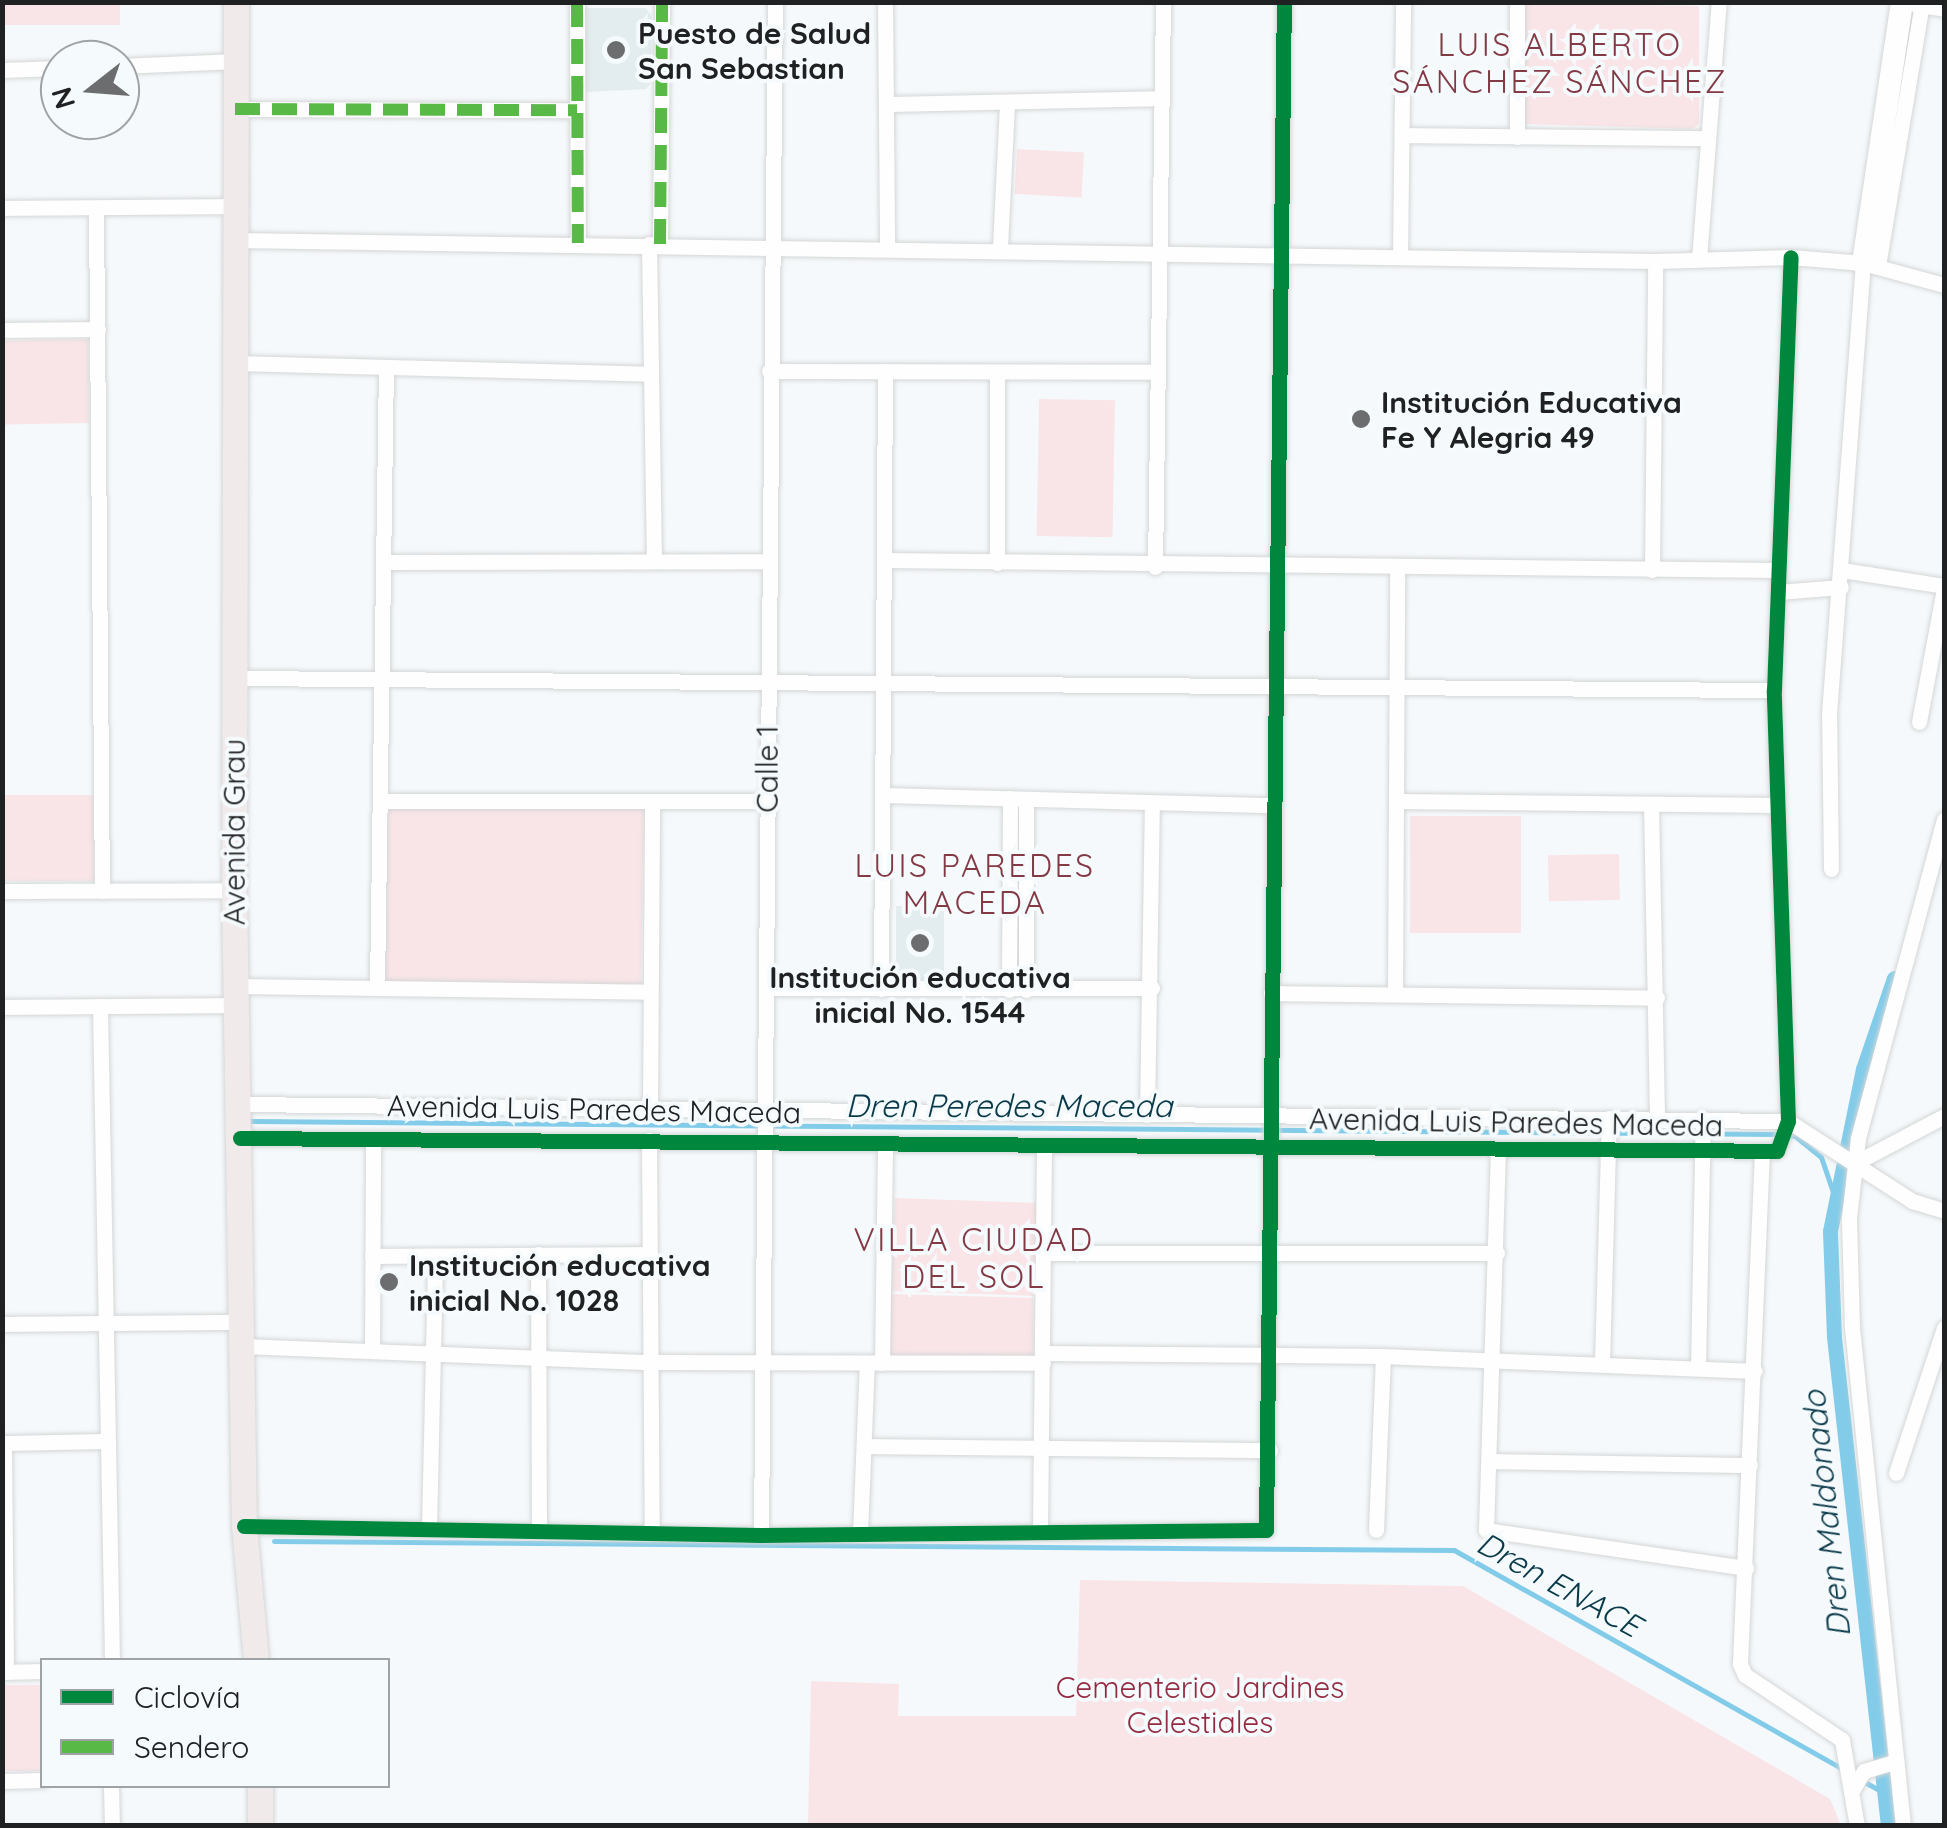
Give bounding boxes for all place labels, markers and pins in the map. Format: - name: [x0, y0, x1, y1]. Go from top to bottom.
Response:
- place label: Puesto de Salud San Sebastian: [638, 15, 871, 86]
- marker: Puesto de Salud San Sebastian: [603, 37, 629, 63]
- place label: Institución Educativa Fe Y Alegria 49: [1381, 384, 1682, 454]
- marker: Institución Educativa Fe Y Alegria 49: [1350, 408, 1372, 430]
- marker: Institución educativa inicial No. 1544: [909, 932, 931, 954]
- place label: Institución educativa inicial No. 1544: [769, 959, 1071, 1030]
- place label: Institución educativa inicial No. 1028: [409, 1247, 711, 1318]
- marker: Institución educativa inicial No. 1028: [378, 1271, 400, 1293]

